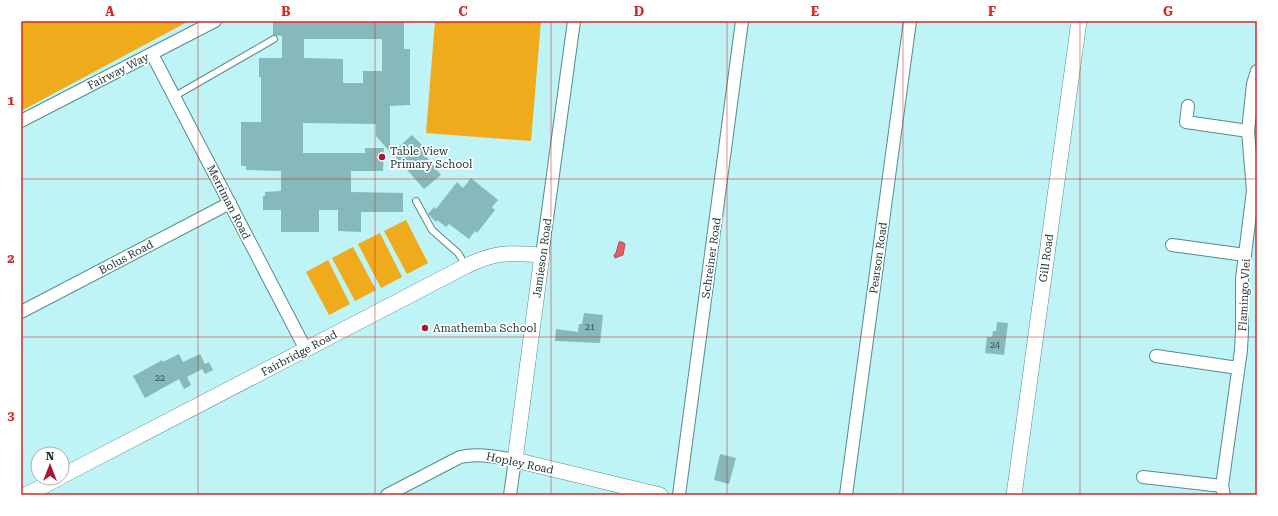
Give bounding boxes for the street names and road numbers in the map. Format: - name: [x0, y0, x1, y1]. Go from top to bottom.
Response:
- street label: Fairway Way: [85, 50, 151, 92]
- street label: Merriman Road: [204, 163, 253, 242]
- street label: Jamieson Road: [530, 217, 555, 299]
- street label: Schreiner Road: [699, 217, 724, 299]
- street label: Pearson Road: [867, 221, 890, 295]
- street label: Gill Road: [1037, 233, 1056, 283]
- street label: Bolus Road: [97, 238, 156, 277]
- street label: Flamingo Vlei: [1236, 258, 1253, 332]
- street label: Fairbridge Road: [259, 328, 339, 379]
- street label: Hopley Road: [485, 450, 555, 477]

